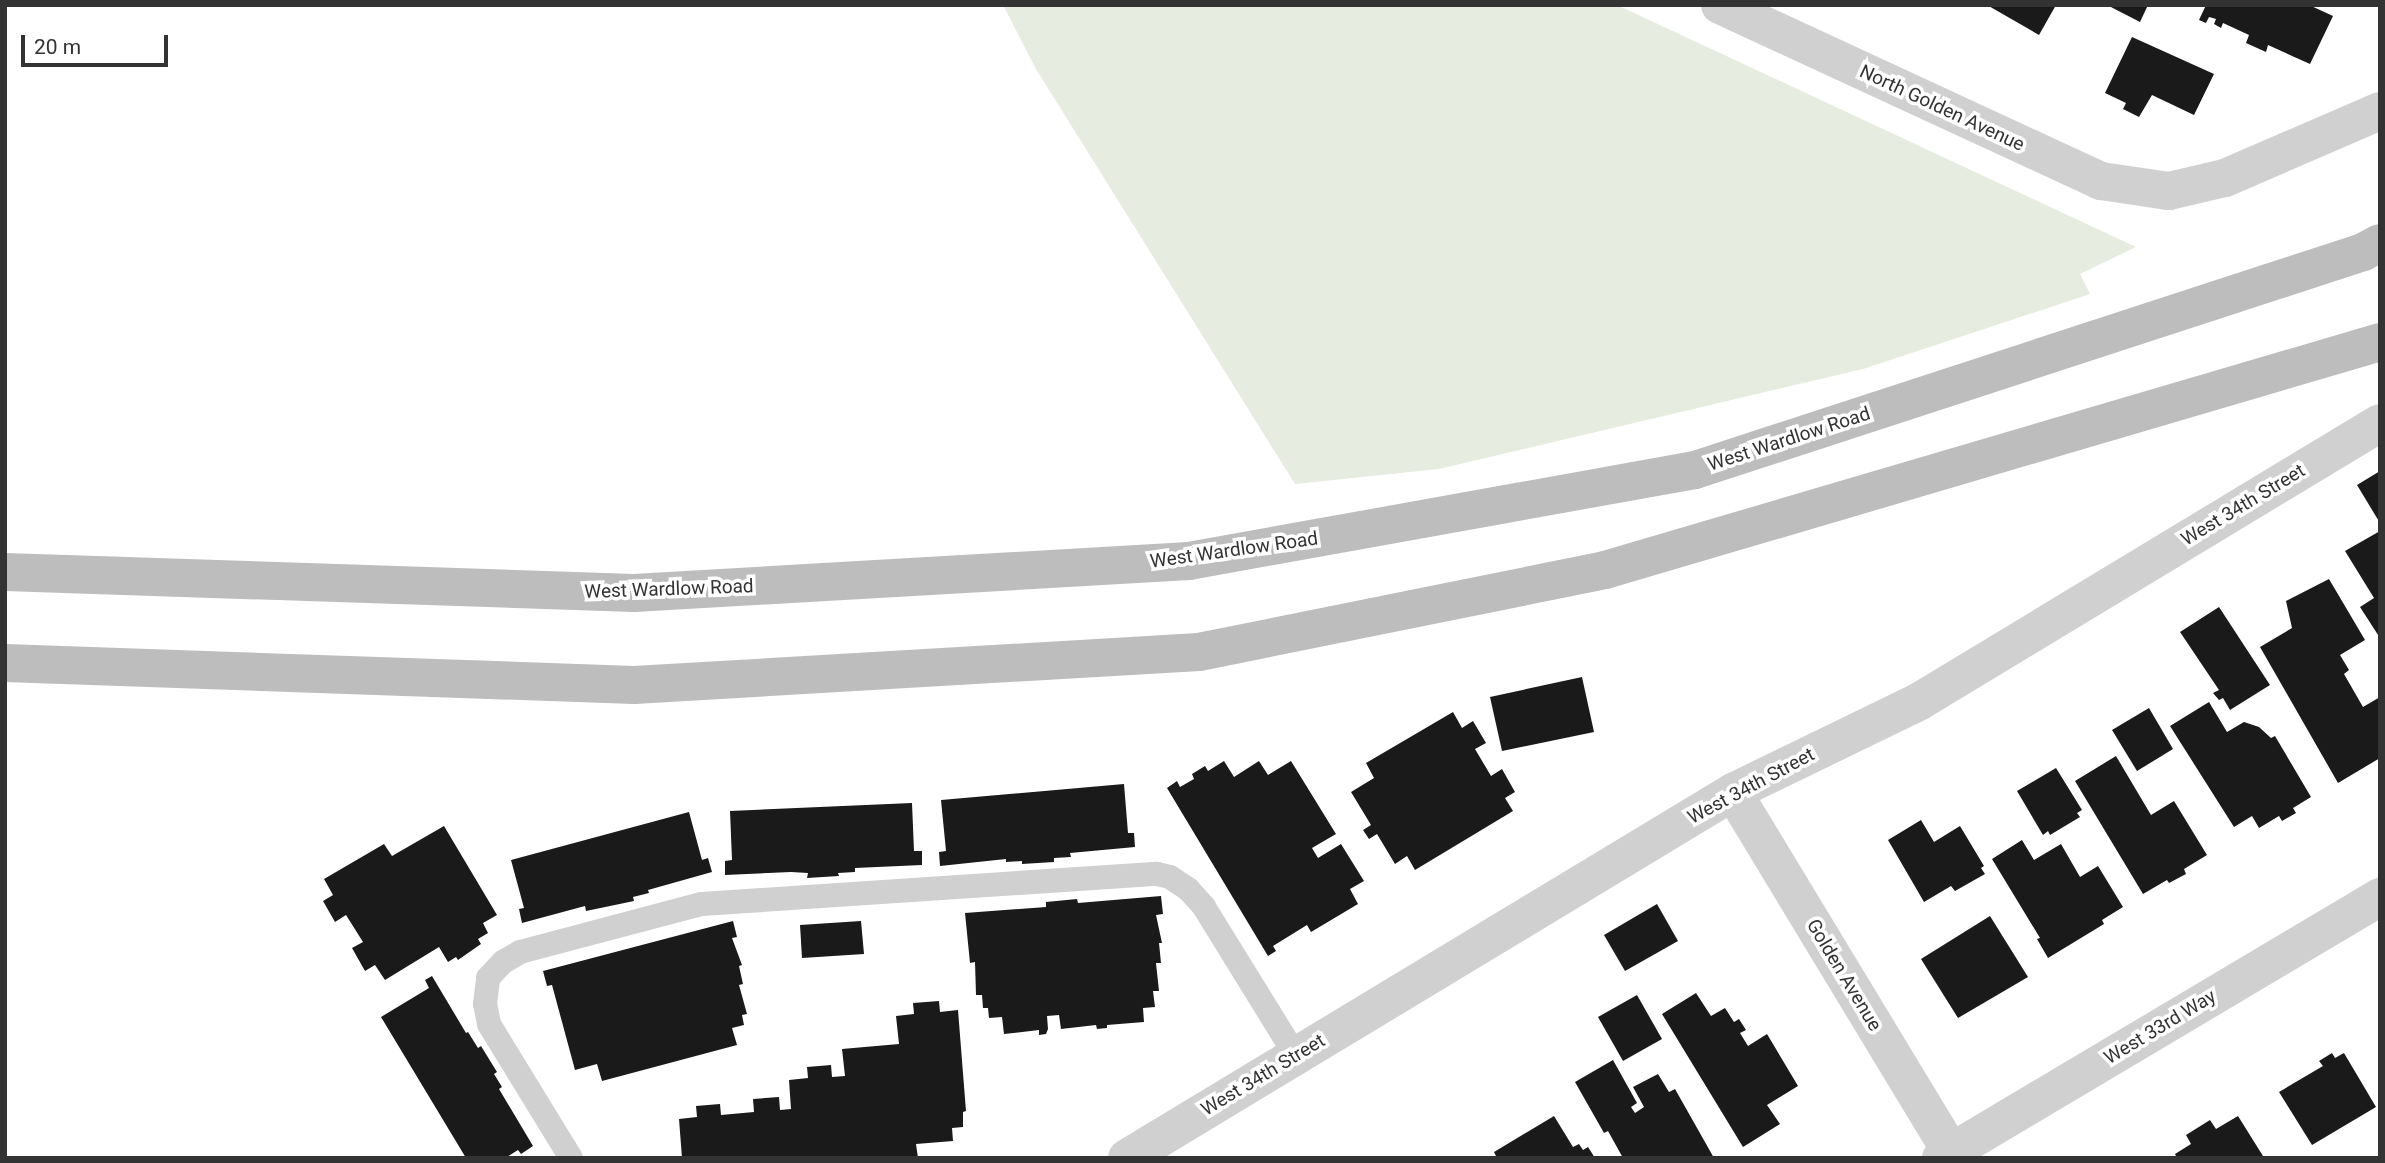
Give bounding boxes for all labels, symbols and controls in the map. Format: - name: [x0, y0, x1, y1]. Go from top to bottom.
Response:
- scale bar: [24, 21, 172, 65]
- text: 20 m: [34, 35, 81, 59]
- street label: North Golden Avenue: [1856, 60, 2028, 156]
- street label: West Wardlow Road: [1705, 402, 1873, 476]
- street label: West 34th Street: [2177, 459, 2309, 551]
- street label: West Wardlow Road: [1149, 527, 1319, 573]
- street label: West Wardlow Road: [584, 575, 754, 603]
- street label: West 34th Street: [1684, 743, 1818, 829]
- street label: Golden Avenue: [1802, 915, 1886, 1035]
- street label: West 33rd Way: [2100, 985, 2220, 1069]
- street label: West 34th Street: [1197, 1029, 1329, 1121]

